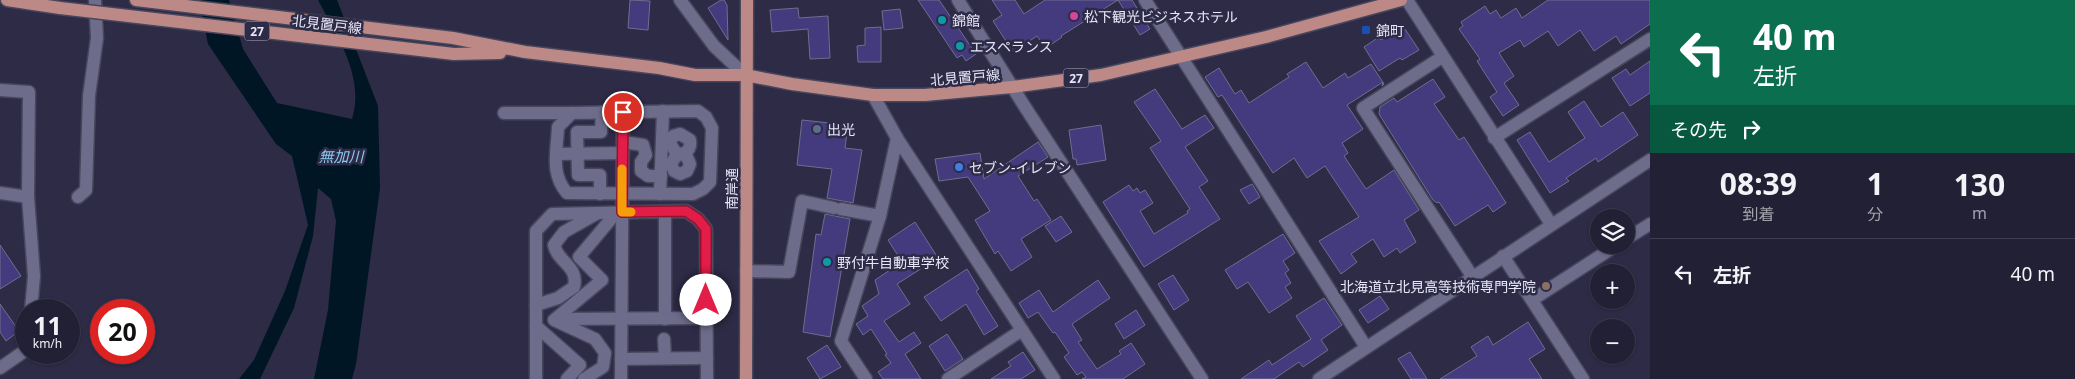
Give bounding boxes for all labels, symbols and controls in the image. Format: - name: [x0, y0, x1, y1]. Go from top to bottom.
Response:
- place label: 松下観光ビジネスホテル: [1084, 7, 1238, 26]
- street label: 北見置戸線: [291, 10, 363, 38]
- marker: 松下観光ビジネスホテル: [1068, 10, 1080, 22]
- place label: 錦館: [952, 11, 980, 30]
- text: 40 m: [1753, 13, 1836, 60]
- marker: 錦館: [936, 14, 948, 26]
- icon: left: [1670, 20, 1735, 85]
- place label: 錦町: [1376, 21, 1404, 40]
- road number: 27: [244, 22, 270, 40]
- marker: 錦町: [1360, 24, 1372, 36]
- place label: エスペランス: [970, 37, 1053, 56]
- marker: エスペランス: [954, 40, 966, 52]
- text: 左折: [1753, 60, 1797, 90]
- street label: 北見置戸線: [929, 64, 1001, 90]
- road number: 27: [1064, 68, 1088, 88]
- pin: [602, 91, 644, 133]
- icon: arrive: [609, 98, 637, 126]
- icon: right: [1737, 115, 1765, 143]
- text: その先: [1670, 117, 1727, 143]
- place label: 出光: [827, 120, 855, 139]
- marker: 出光: [811, 123, 823, 135]
- water label: 無加川: [318, 146, 365, 166]
- place label: セブン-イレブン: [969, 158, 1072, 177]
- marker: セブン-イレブン: [953, 161, 965, 173]
- text: 08:39: [1720, 163, 1797, 204]
- text: 1: [1867, 163, 1884, 204]
- text: 130: [1954, 164, 2005, 205]
- street label: 南岸通: [722, 168, 741, 210]
- text: m: [1972, 202, 1987, 224]
- text: 到着: [1742, 203, 1774, 225]
- text: 分: [1867, 203, 1883, 225]
- map controls: [1590, 209, 1635, 364]
- button: layers: [1590, 209, 1635, 254]
- place label: 野付牛自動車学校: [837, 253, 949, 272]
- marker: 野付牛自動車学校: [821, 256, 833, 268]
- icon: left: [1670, 260, 1698, 288]
- text: 40 m: [2011, 261, 2055, 287]
- text: 左折: [1713, 262, 1751, 288]
- button: +: [1590, 264, 1635, 309]
- position arrow: [679, 273, 731, 325]
- place label: 北海道立北見高等技術専門学院: [1340, 277, 1536, 296]
- marker: 北海道立北見高等技術専門学院: [1540, 280, 1552, 292]
- speed limit sign: 20: [90, 299, 155, 364]
- text: 11: [33, 308, 62, 342]
- button: −: [1590, 319, 1635, 364]
- text: km/h: [33, 335, 62, 352]

